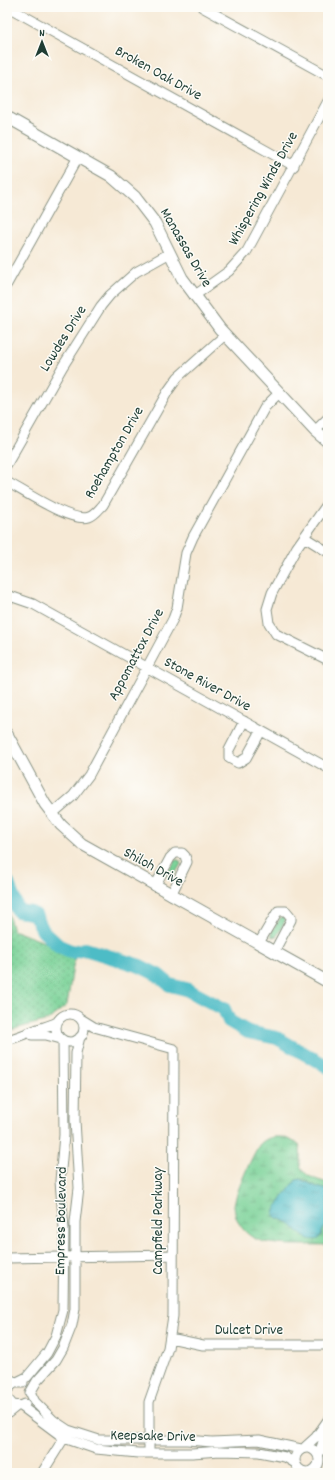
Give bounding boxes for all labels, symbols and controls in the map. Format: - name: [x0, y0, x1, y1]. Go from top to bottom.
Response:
- north arrow: [22, 22, 62, 62]
- text: N: [39, 26, 45, 42]
- street label: Broken Oak Drive: [110, 41, 206, 107]
- street label: Whispering Winds Drive: [224, 128, 305, 250]
- street label: Manassas Drive: [153, 204, 217, 292]
- street label: Lowdes Drive: [35, 301, 93, 377]
- street label: Roehampton Drive: [80, 402, 151, 503]
- street label: Appomattox Drive: [103, 605, 171, 705]
- street label: Stone River Drive: [159, 652, 255, 718]
- street label: Shiloh Drive: [119, 842, 187, 894]
- street label: Campfield Parkway: [148, 1166, 170, 1275]
- street label: Empress Boulevard: [50, 1167, 74, 1275]
- street label: Dulcet Drive: [215, 1320, 284, 1342]
- street label: Keepsake Drive: [110, 1425, 196, 1449]

